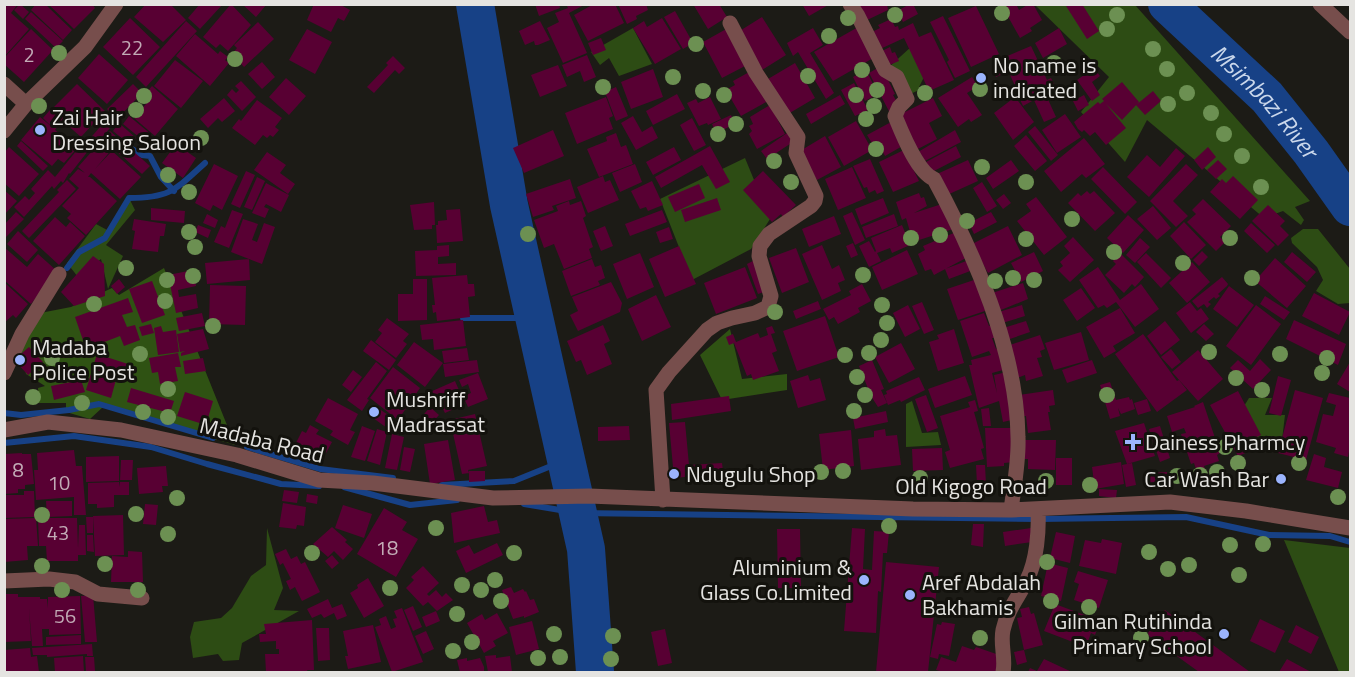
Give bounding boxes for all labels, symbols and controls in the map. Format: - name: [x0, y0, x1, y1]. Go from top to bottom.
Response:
- house number: 22: [121, 32, 143, 63]
- water label: Msimbazi River: [1203, 36, 1329, 169]
- house number: 2: [23, 39, 35, 70]
- place label: No name is indicated: [993, 48, 1096, 107]
- marker: No name is indicated: [974, 71, 988, 85]
- place label: Zai Hair Dressing Saloon: [52, 100, 201, 159]
- marker: Zai Hair Dressing Saloon: [33, 123, 47, 137]
- place label: Madaba Police Post: [32, 330, 135, 389]
- marker: Madaba Police Post: [13, 353, 27, 367]
- place label: Mushriff Madrassat: [386, 382, 485, 441]
- marker: Mushriff Madrassat: [367, 405, 381, 419]
- street label: Madaba Road: [196, 408, 328, 472]
- place label: Dainess Pharmcy: [1145, 425, 1306, 459]
- marker: Dainess Pharmcy: [1126, 435, 1140, 449]
- house number: 8: [12, 454, 24, 485]
- place label: Ndugulu Shop: [686, 457, 816, 491]
- place label: Car Wash Bar: [1144, 462, 1269, 496]
- house number: 10: [48, 467, 70, 498]
- marker: Ndugulu Shop: [667, 467, 681, 481]
- street label: Old Kigogo Road: [895, 469, 1047, 503]
- marker: Car Wash Bar: [1274, 472, 1288, 486]
- house number: 43: [47, 517, 69, 548]
- house number: 18: [376, 532, 398, 563]
- place label: Aluminium & Glass Co.Limited: [700, 550, 852, 609]
- place label: Aref Abdalah Bakhamis: [922, 565, 1041, 624]
- marker: Aluminium & Glass Co.Limited: [857, 573, 871, 587]
- marker: Aref Abdalah Bakhamis: [903, 588, 917, 602]
- house number: 56: [54, 600, 76, 631]
- place label: Gilman Rutihinda Primary School: [1054, 604, 1212, 663]
- marker: Gilman Rutihinda Primary School: [1217, 627, 1231, 641]

